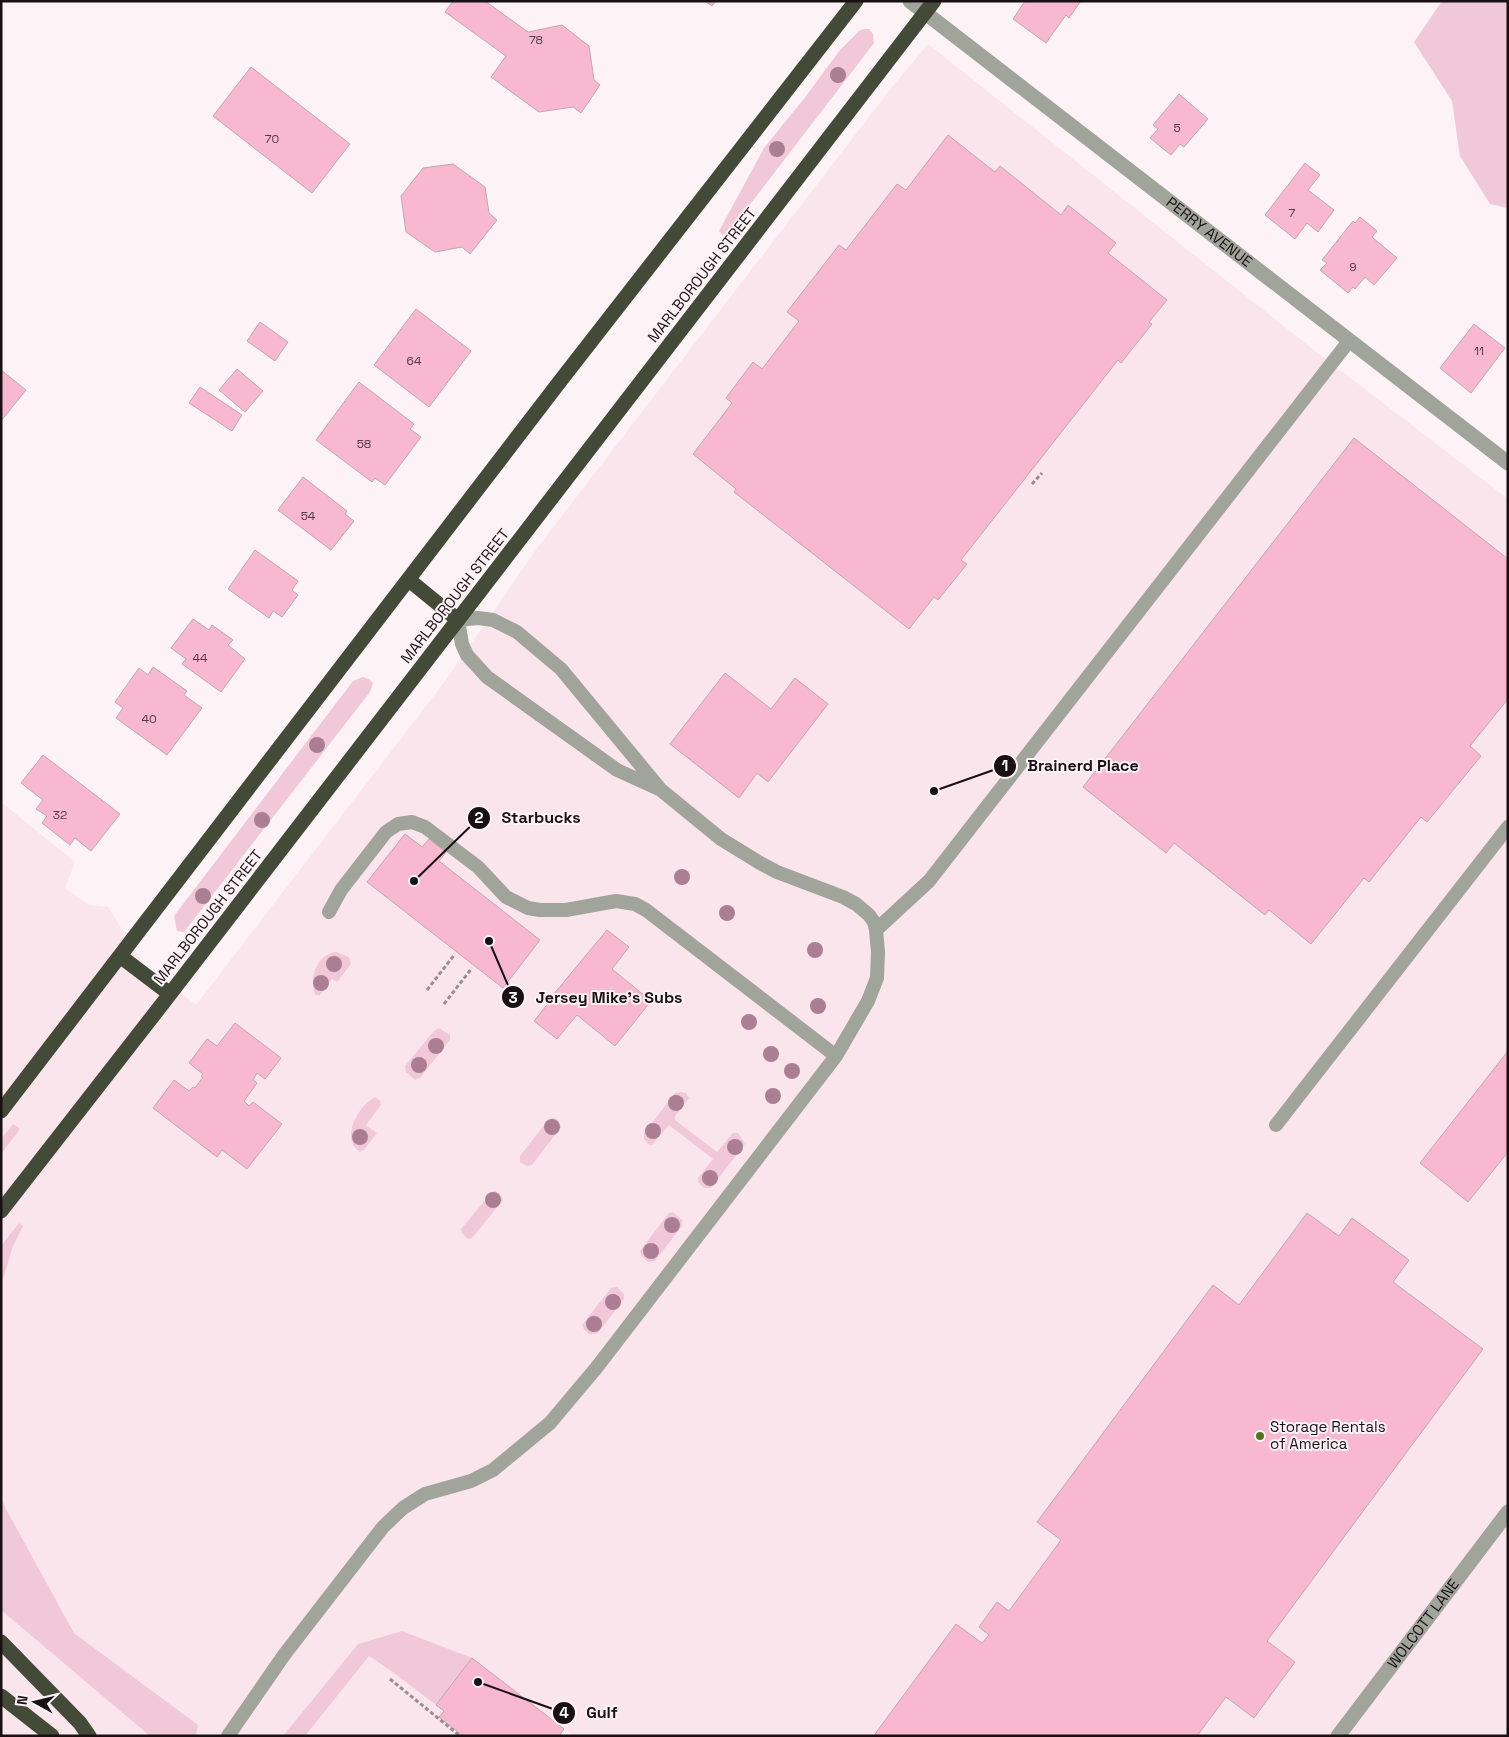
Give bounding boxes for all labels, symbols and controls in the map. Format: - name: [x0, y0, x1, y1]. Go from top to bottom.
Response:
- house number: 78: [529, 32, 543, 48]
- house number: 5: [1173, 120, 1181, 136]
- house number: 70: [265, 131, 279, 147]
- street label: PERRY AVENUE: [1163, 192, 1256, 271]
- street label: MARLBOROUGH STREET: [643, 203, 760, 346]
- house number: 7: [1289, 205, 1296, 221]
- house number: 9: [1349, 259, 1357, 275]
- house number: 11: [1474, 343, 1484, 359]
- house number: 64: [407, 353, 422, 369]
- house number: 58: [357, 436, 371, 452]
- house number: 54: [301, 508, 316, 524]
- street label: MARLBOROUGH STREET: [396, 524, 513, 667]
- house number: 44: [192, 650, 208, 666]
- house number: 40: [141, 711, 157, 727]
- callout: Brainerd Place: [992, 750, 1148, 781]
- text: Brainerd Place: [1027, 755, 1139, 776]
- text: 1: [1002, 756, 1008, 775]
- callout: Starbucks: [466, 802, 591, 833]
- house number: 32: [53, 807, 67, 823]
- text: Starbucks: [501, 807, 581, 828]
- text: 2: [475, 808, 484, 827]
- street label: MARLBOROUGH STREET: [149, 845, 266, 988]
- callout: Jersey Mike's Subs: [500, 982, 692, 1013]
- text: Jersey Mike's Subs: [536, 987, 682, 1008]
- text: 3: [508, 988, 518, 1007]
- place label: Storage Rentals of America: [1270, 1417, 1386, 1453]
- marker: Storage Rentals of America: [1254, 1430, 1266, 1442]
- street label: WOLCOTT LANE: [1383, 1575, 1463, 1672]
- north arrow: [10, 1677, 60, 1727]
- text: N: [13, 1694, 32, 1706]
- callout: Gulf: [551, 1697, 628, 1728]
- text: Gulf: [586, 1702, 618, 1723]
- text: 4: [559, 1703, 569, 1722]

